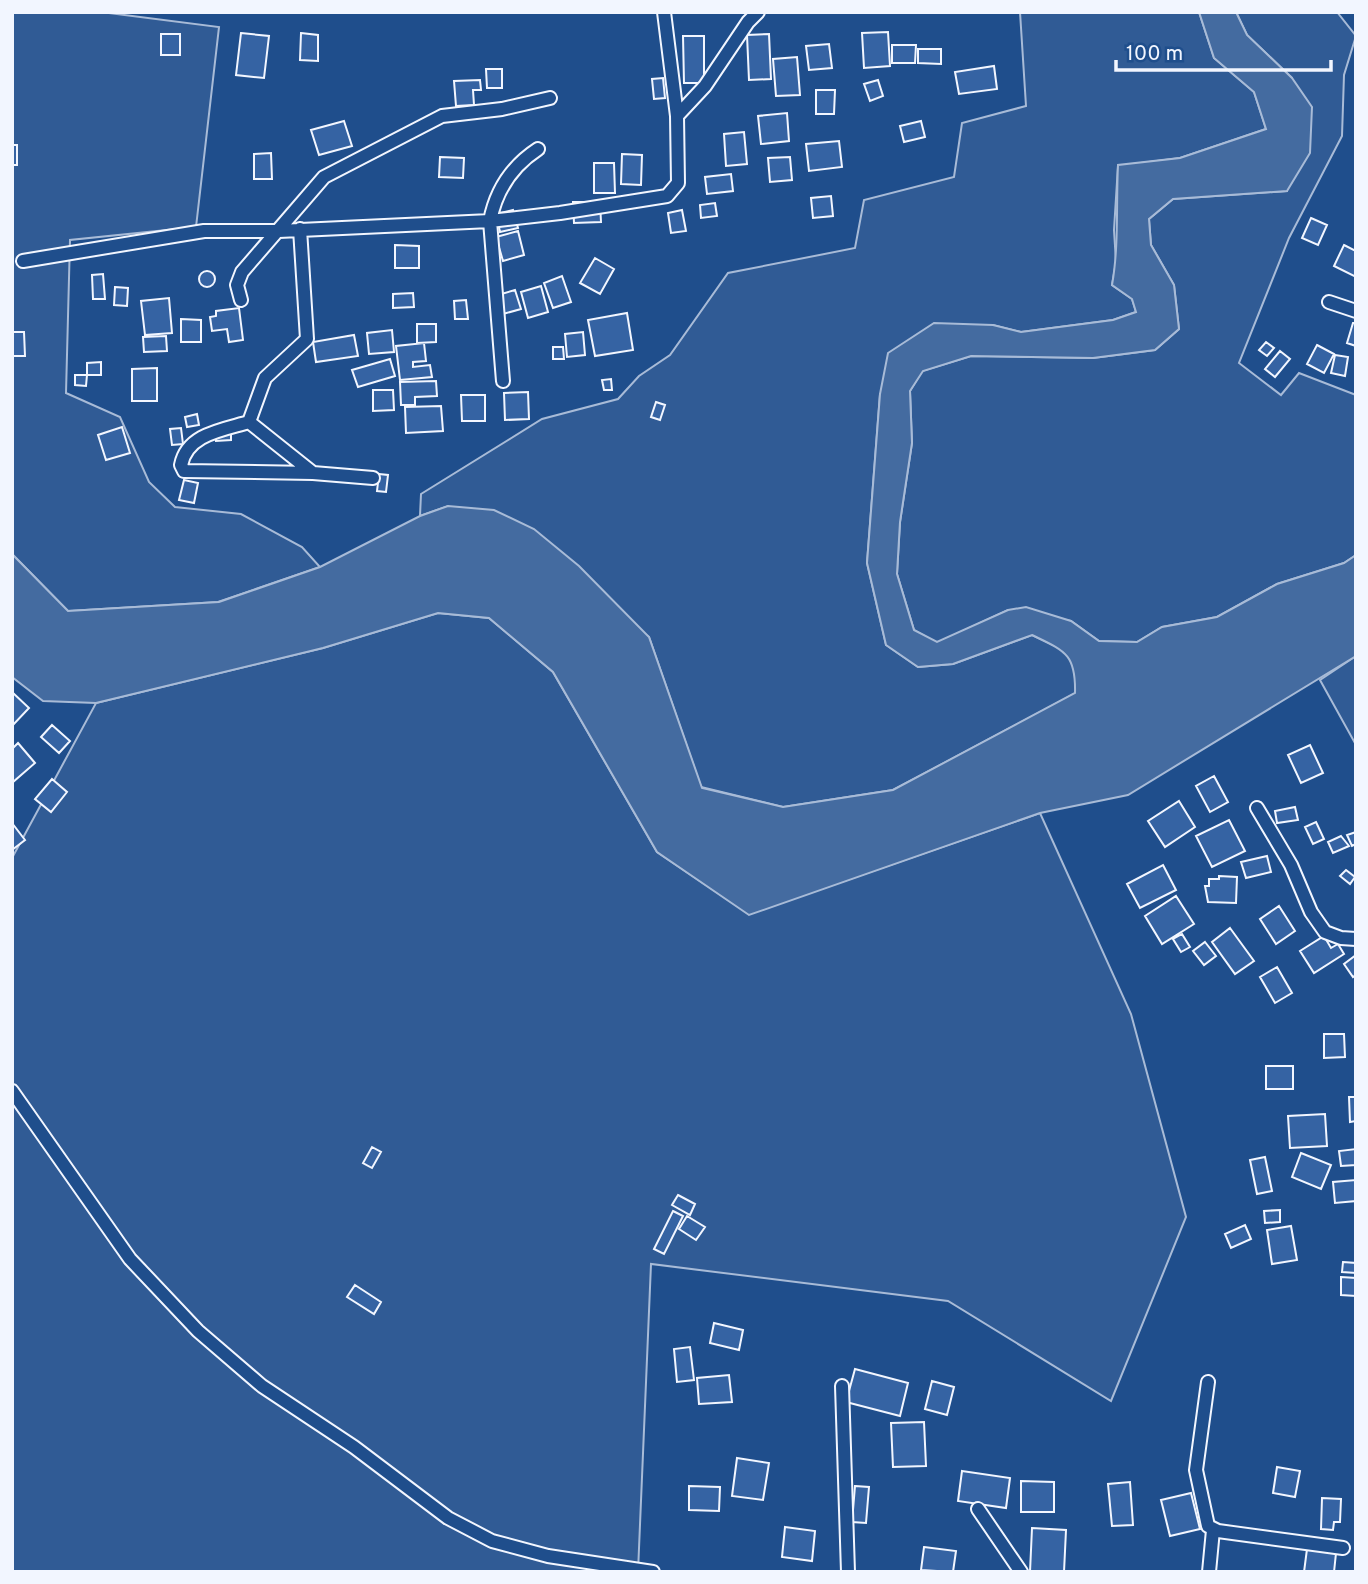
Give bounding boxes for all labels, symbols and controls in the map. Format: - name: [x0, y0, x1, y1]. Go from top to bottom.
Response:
- scale bar: [1116, 28, 1331, 72]
- text: 100 m: [1126, 41, 1183, 68]

